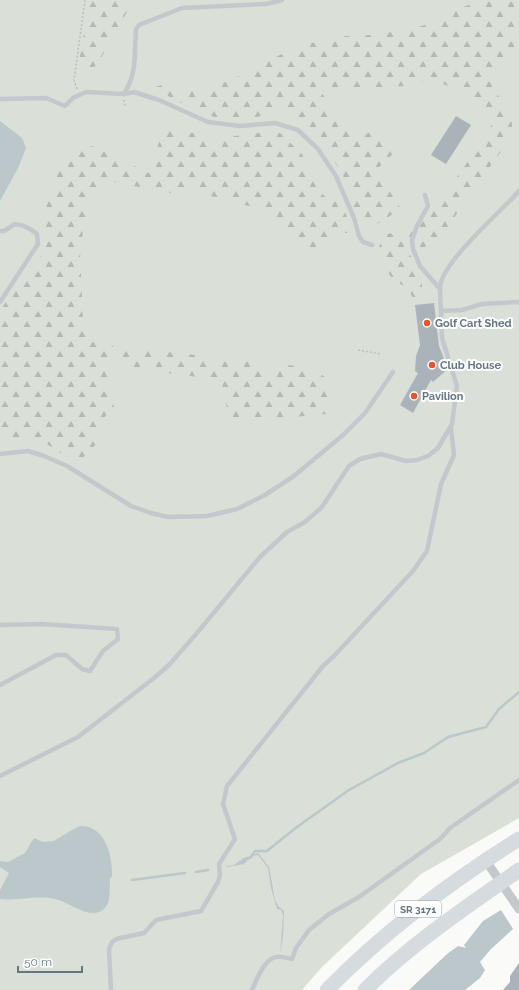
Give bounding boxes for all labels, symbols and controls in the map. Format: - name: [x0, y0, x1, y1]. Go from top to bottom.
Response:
- place label: Golf Cart Shed: [435, 317, 512, 330]
- marker: Golf Cart Shed: [422, 318, 432, 328]
- place label: Club House: [440, 359, 501, 372]
- marker: Club House: [427, 360, 437, 370]
- place label: Pavilion: [422, 390, 464, 403]
- marker: Pavilion: [409, 391, 419, 401]
- road number: SR 3171: [395, 901, 441, 917]
- scale bar: [18, 948, 82, 974]
- text: 50 m: [24, 955, 52, 969]

